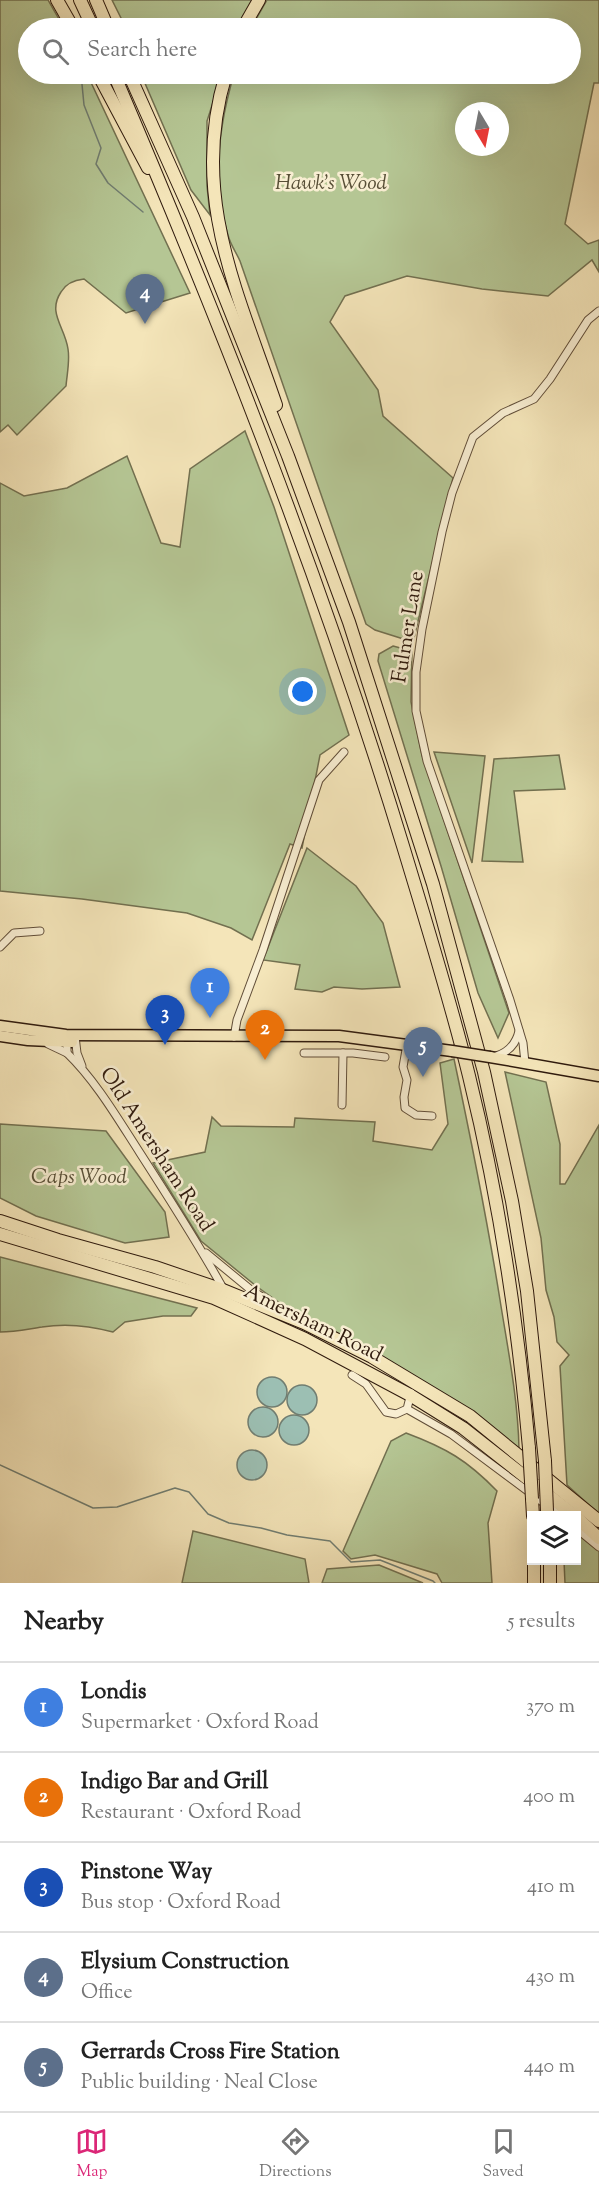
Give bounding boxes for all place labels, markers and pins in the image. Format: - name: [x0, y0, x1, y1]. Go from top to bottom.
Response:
- pin: 4: [126, 274, 164, 324]
- pin: 1: [190, 968, 230, 1018]
- pin: 3: [146, 996, 184, 1045]
- pin: 2: [246, 1010, 284, 1060]
- pin: 5: [404, 1028, 442, 1077]

